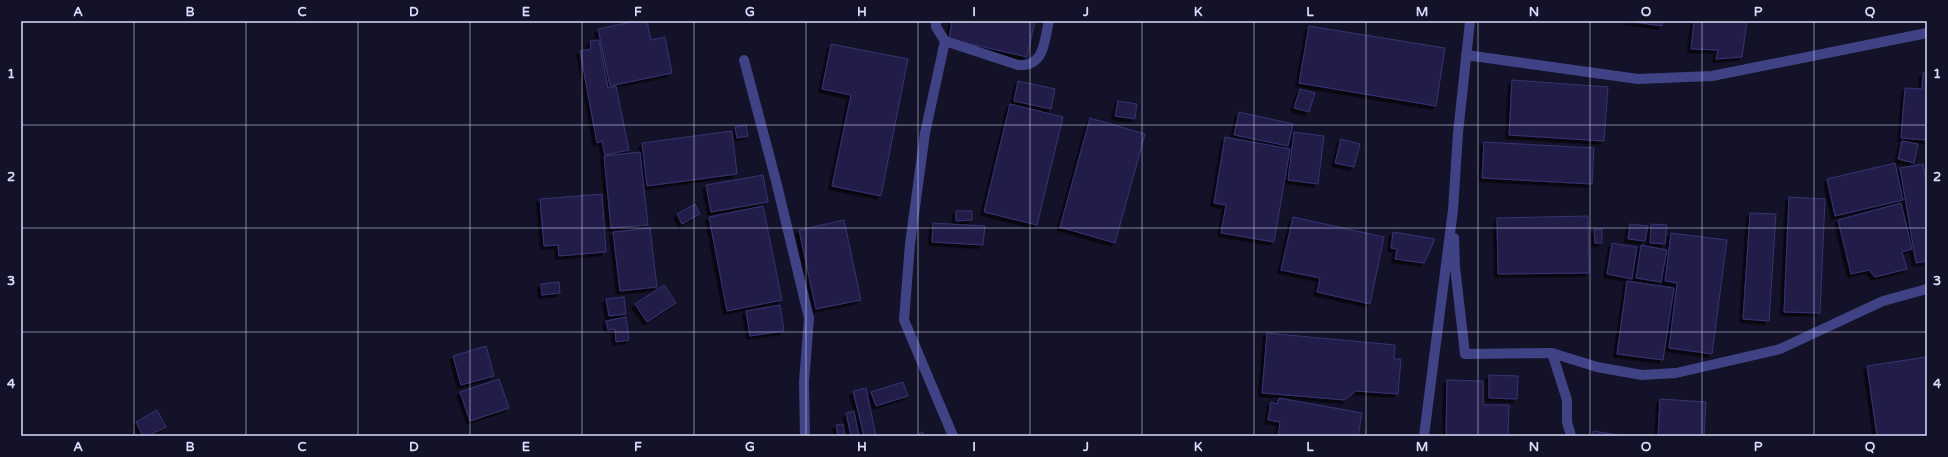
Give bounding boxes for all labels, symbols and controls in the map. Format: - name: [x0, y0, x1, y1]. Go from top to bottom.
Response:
- text: A: [73, 4, 83, 20]
- text: B: [185, 4, 195, 20]
- text: C: [297, 4, 307, 20]
- text: D: [409, 4, 419, 20]
- text: E: [522, 4, 530, 20]
- text: F: [634, 4, 642, 20]
- text: G: [745, 4, 755, 20]
- text: H: [857, 4, 867, 20]
- text: I: [972, 4, 976, 20]
- text: J: [1082, 4, 1089, 20]
- text: K: [1194, 4, 1203, 20]
- text: L: [1306, 4, 1314, 20]
- text: M: [1416, 4, 1428, 20]
- text: N: [1529, 4, 1539, 20]
- text: O: [1641, 4, 1652, 20]
- text: P: [1754, 4, 1763, 20]
- text: Q: [1865, 4, 1876, 20]
- text: 1: [7, 66, 15, 82]
- text: 1: [1933, 66, 1941, 82]
- text: 2: [7, 169, 15, 185]
- text: 2: [1933, 169, 1941, 185]
- text: 3: [7, 273, 15, 289]
- text: 3: [1933, 273, 1941, 289]
- text: 4: [7, 376, 16, 392]
- text: 4: [1933, 376, 1942, 392]
- text: A: [73, 439, 83, 455]
- text: B: [185, 439, 195, 455]
- text: C: [297, 439, 307, 455]
- text: D: [409, 439, 419, 455]
- text: E: [522, 439, 530, 455]
- text: F: [634, 439, 642, 455]
- text: G: [745, 439, 755, 455]
- text: H: [857, 439, 867, 455]
- text: I: [972, 439, 976, 455]
- text: J: [1082, 439, 1089, 455]
- text: K: [1194, 439, 1203, 455]
- text: L: [1306, 439, 1314, 455]
- text: M: [1416, 439, 1428, 455]
- text: N: [1529, 439, 1539, 455]
- text: O: [1641, 439, 1652, 455]
- text: P: [1754, 439, 1763, 455]
- text: Q: [1865, 439, 1876, 455]

